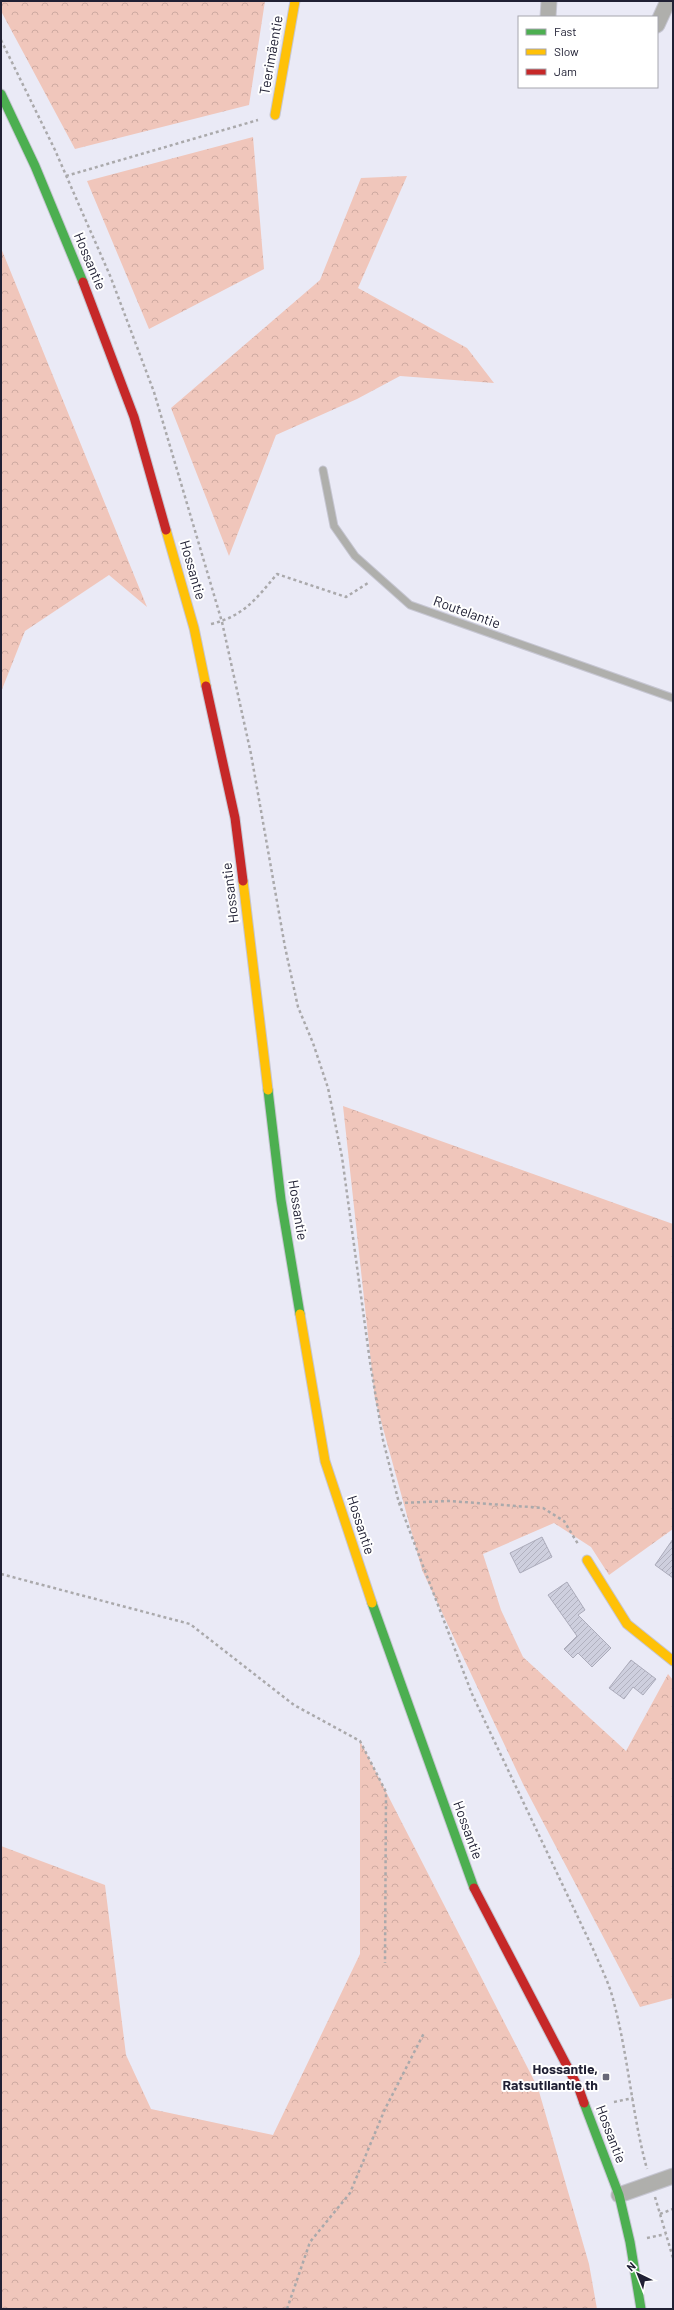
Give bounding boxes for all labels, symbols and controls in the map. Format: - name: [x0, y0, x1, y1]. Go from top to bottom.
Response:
- street label: Teerimäentie: [255, 14, 286, 96]
- legend: [518, 16, 658, 88]
- text: Fast: [554, 24, 577, 38]
- text: Slow: [554, 44, 579, 58]
- text: Jam: [554, 64, 577, 78]
- street label: Hossantie: [71, 229, 110, 292]
- street label: Hossantie: [177, 538, 210, 601]
- street label: Routelantie: [431, 592, 503, 631]
- street label: Hossantie: [217, 862, 242, 924]
- street label: Hossantie: [285, 1179, 312, 1241]
- street label: Hossantie: [344, 1493, 379, 1556]
- street label: Hossantie: [450, 1798, 487, 1861]
- place label: Hossantie, Ratsutilantie th: [503, 2060, 598, 2093]
- marker: Hossantie, Ratsutilantie th: [601, 2072, 611, 2082]
- street label: Hossantie: [593, 2102, 630, 2165]
- north arrow: [618, 2254, 658, 2294]
- text: N: [624, 2259, 638, 2274]

